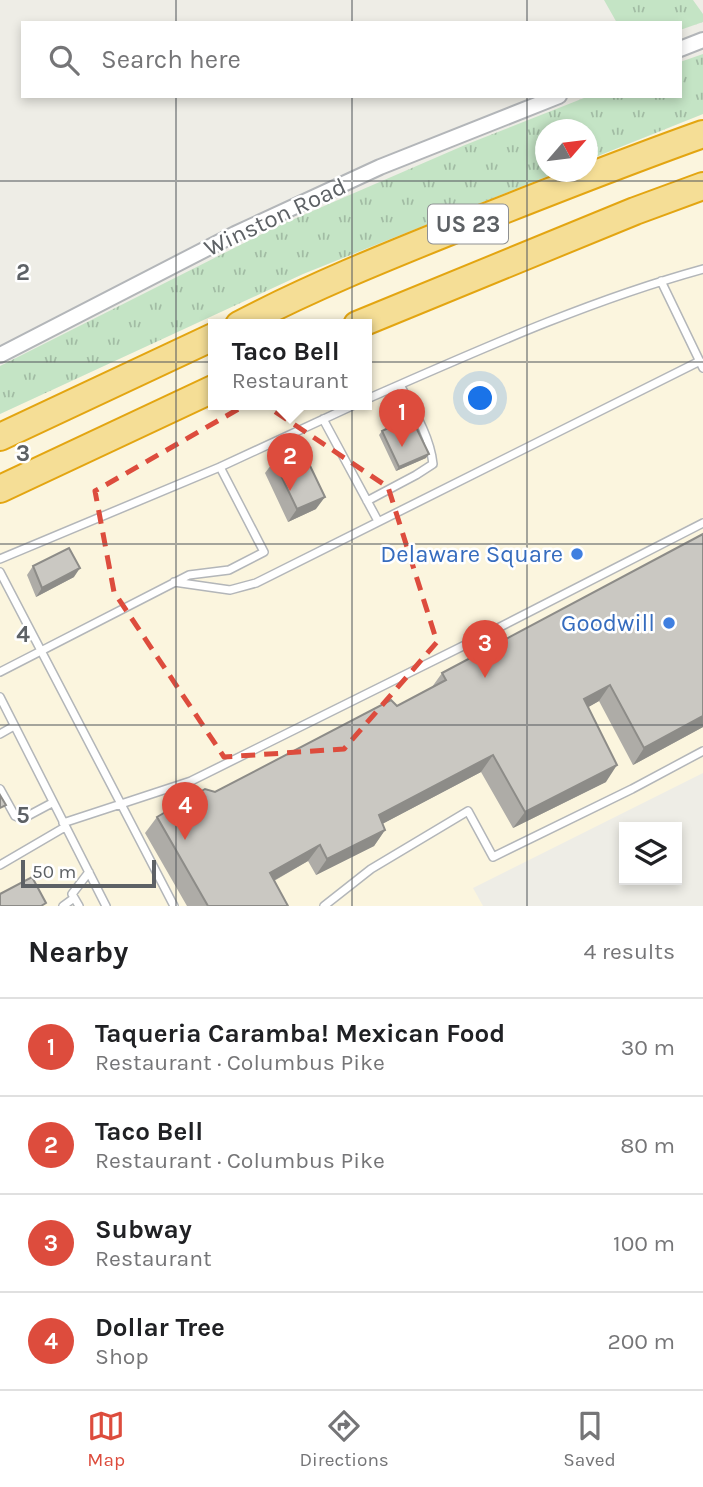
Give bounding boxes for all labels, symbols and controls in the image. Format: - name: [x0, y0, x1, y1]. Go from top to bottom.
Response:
- search box: [21, 21, 682, 98]
- icon: search: [45, 41, 83, 79]
- text: Search here: [101, 44, 241, 75]
- north arrow: [535, 119, 598, 182]
- street label: Winston Road: [200, 172, 350, 262]
- road number: US 23: [428, 204, 508, 244]
- text: 2: [16, 259, 30, 286]
- popup: [208, 319, 372, 410]
- text: Taco Bell: [232, 336, 340, 367]
- text: Restaurant: [232, 367, 348, 394]
- your location: [463, 381, 497, 415]
- pin: 1: [379, 389, 425, 447]
- pin: 2: [267, 433, 313, 491]
- text: 3: [16, 440, 30, 467]
- place label: Delaware Square: [380, 540, 563, 568]
- marker: Delaware Square: [569, 546, 585, 562]
- place label: Goodwill: [561, 609, 655, 637]
- marker: Goodwill: [661, 615, 677, 631]
- pin: 3: [462, 620, 508, 678]
- text: 4: [16, 621, 30, 648]
- pin: 4: [162, 782, 208, 840]
- text: 5: [16, 802, 30, 829]
- map controls: [619, 822, 682, 885]
- button: layers: [619, 822, 682, 885]
- scale bar: [21, 857, 156, 889]
- text: 50 m: [32, 861, 76, 883]
- text: Nearby: [28, 934, 128, 970]
- text: 4 results: [583, 938, 675, 965]
- text: Taqueria Caramba! Mexican Food: [95, 1018, 505, 1049]
- text: 1: [47, 1034, 55, 1061]
- text: 30 m: [621, 1034, 675, 1061]
- text: Restaurant · Columbus Pike: [95, 1049, 385, 1076]
- text: Taco Bell: [95, 1116, 203, 1147]
- text: 2: [44, 1132, 58, 1159]
- text: 80 m: [620, 1132, 675, 1159]
- text: Restaurant · Columbus Pike: [95, 1147, 385, 1174]
- text: Subway: [95, 1214, 192, 1245]
- text: 3: [44, 1230, 58, 1257]
- text: 100 m: [613, 1230, 675, 1257]
- text: Restaurant: [95, 1245, 212, 1272]
- text: Dollar Tree: [95, 1312, 225, 1343]
- text: 4: [44, 1328, 58, 1355]
- text: 200 m: [607, 1328, 675, 1355]
- text: Shop: [95, 1343, 149, 1370]
- tab: Map: [87, 1407, 125, 1471]
- tab: Directions: [300, 1407, 389, 1471]
- tab: Saved: [563, 1407, 616, 1471]

